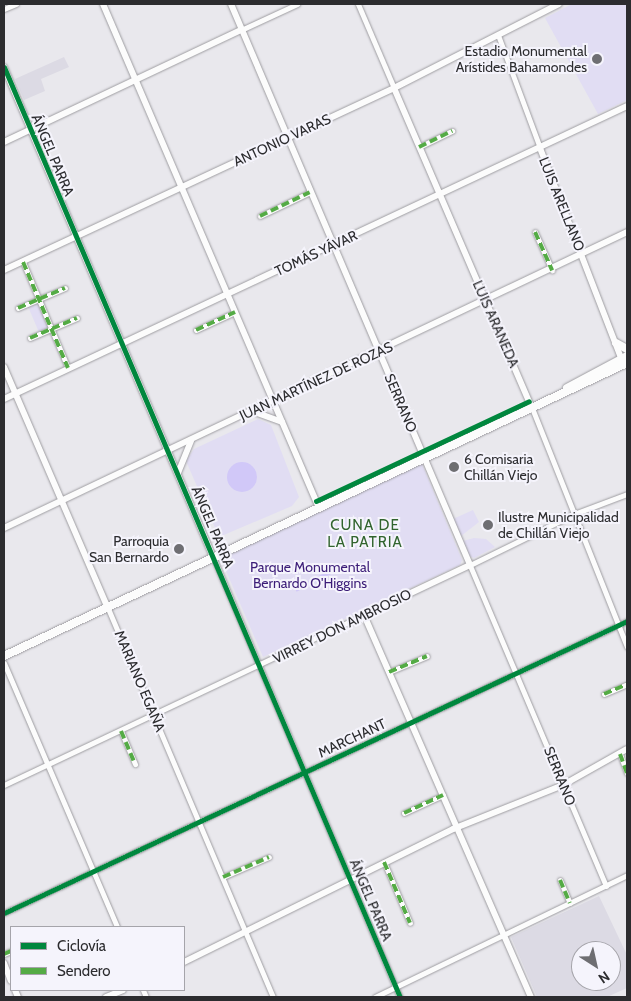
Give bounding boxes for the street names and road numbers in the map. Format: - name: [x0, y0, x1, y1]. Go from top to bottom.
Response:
- street label: ANTONIO VARAS: [231, 110, 333, 170]
- street label: ÁNGEL PARRA: [28, 111, 78, 199]
- street label: LUIS ARELLANO: [535, 155, 589, 253]
- street label: TOMÁS YÁVAR: [272, 227, 360, 279]
- street label: LUIS ARANEDA: [469, 278, 523, 370]
- street label: JUAN MARTÍNEZ DE ROZAS: [237, 338, 395, 424]
- street label: SERRANO: [381, 371, 421, 435]
- street label: ÁNGEL PARRA: [188, 483, 238, 571]
- street label: VIRREY DON AMBROSIO: [270, 585, 414, 667]
- street label: MARIANO EGAÑA: [111, 628, 169, 734]
- street label: MARCHANT: [315, 715, 389, 761]
- street label: SERRANO: [541, 744, 579, 808]
- street label: ÁNGEL PARRA: [346, 856, 396, 944]

